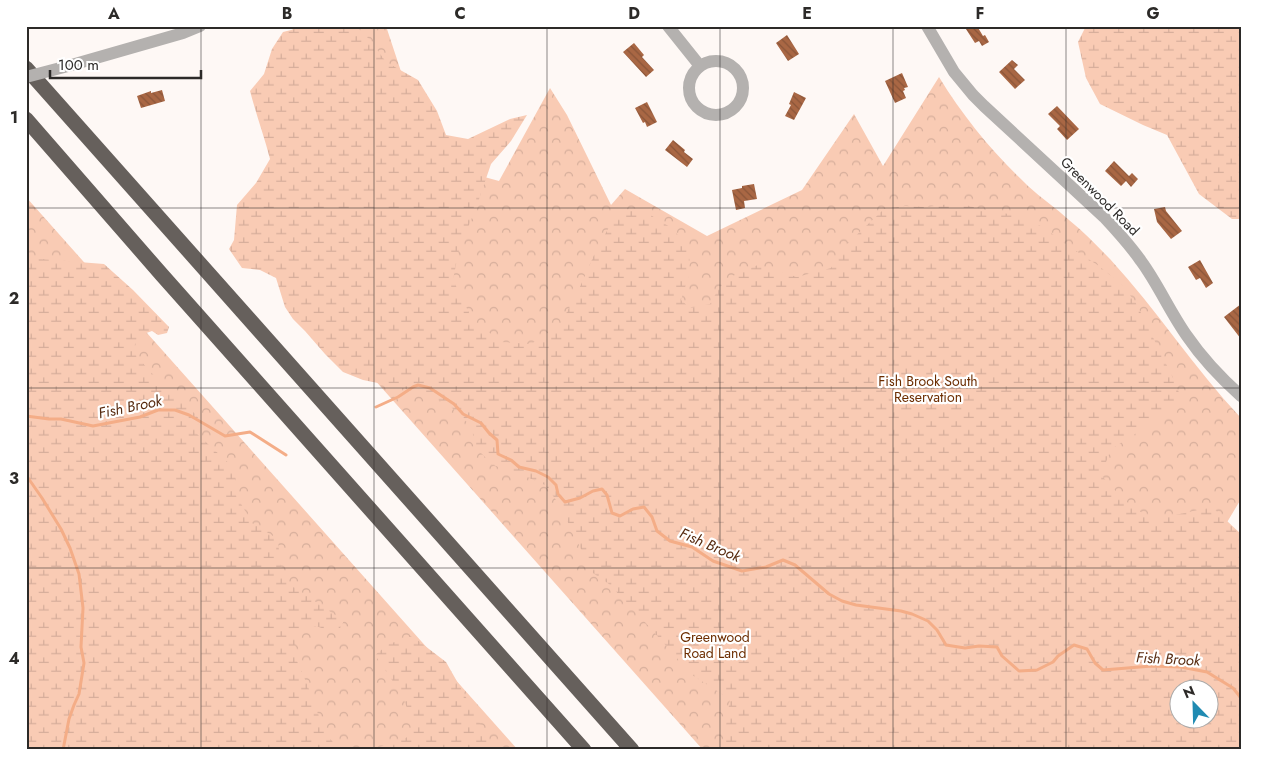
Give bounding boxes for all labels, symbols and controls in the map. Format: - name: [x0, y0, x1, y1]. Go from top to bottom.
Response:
- text: A: [107, 2, 120, 25]
- text: B: [282, 2, 292, 25]
- text: C: [454, 2, 466, 25]
- text: D: [628, 2, 640, 25]
- text: E: [802, 2, 812, 25]
- text: F: [976, 2, 984, 25]
- text: G: [1146, 2, 1160, 25]
- scale bar: [50, 48, 201, 80]
- text: 100 m: [58, 54, 99, 76]
- text: 1: [10, 106, 18, 129]
- street label: Greenwood Road: [1056, 152, 1144, 240]
- text: 2: [9, 287, 19, 310]
- park label: Fish Brook South Reservation: [878, 371, 978, 407]
- water label: Fish Brook: [96, 389, 164, 424]
- text: 3: [9, 467, 19, 490]
- water label: Fish Brook: [676, 522, 744, 568]
- park label: Greenwood Road Land: [680, 627, 750, 663]
- water label: Fish Brook: [1135, 646, 1201, 672]
- text: 4: [8, 647, 20, 670]
- north arrow: [1170, 678, 1220, 728]
- text: N: [1180, 681, 1198, 703]

